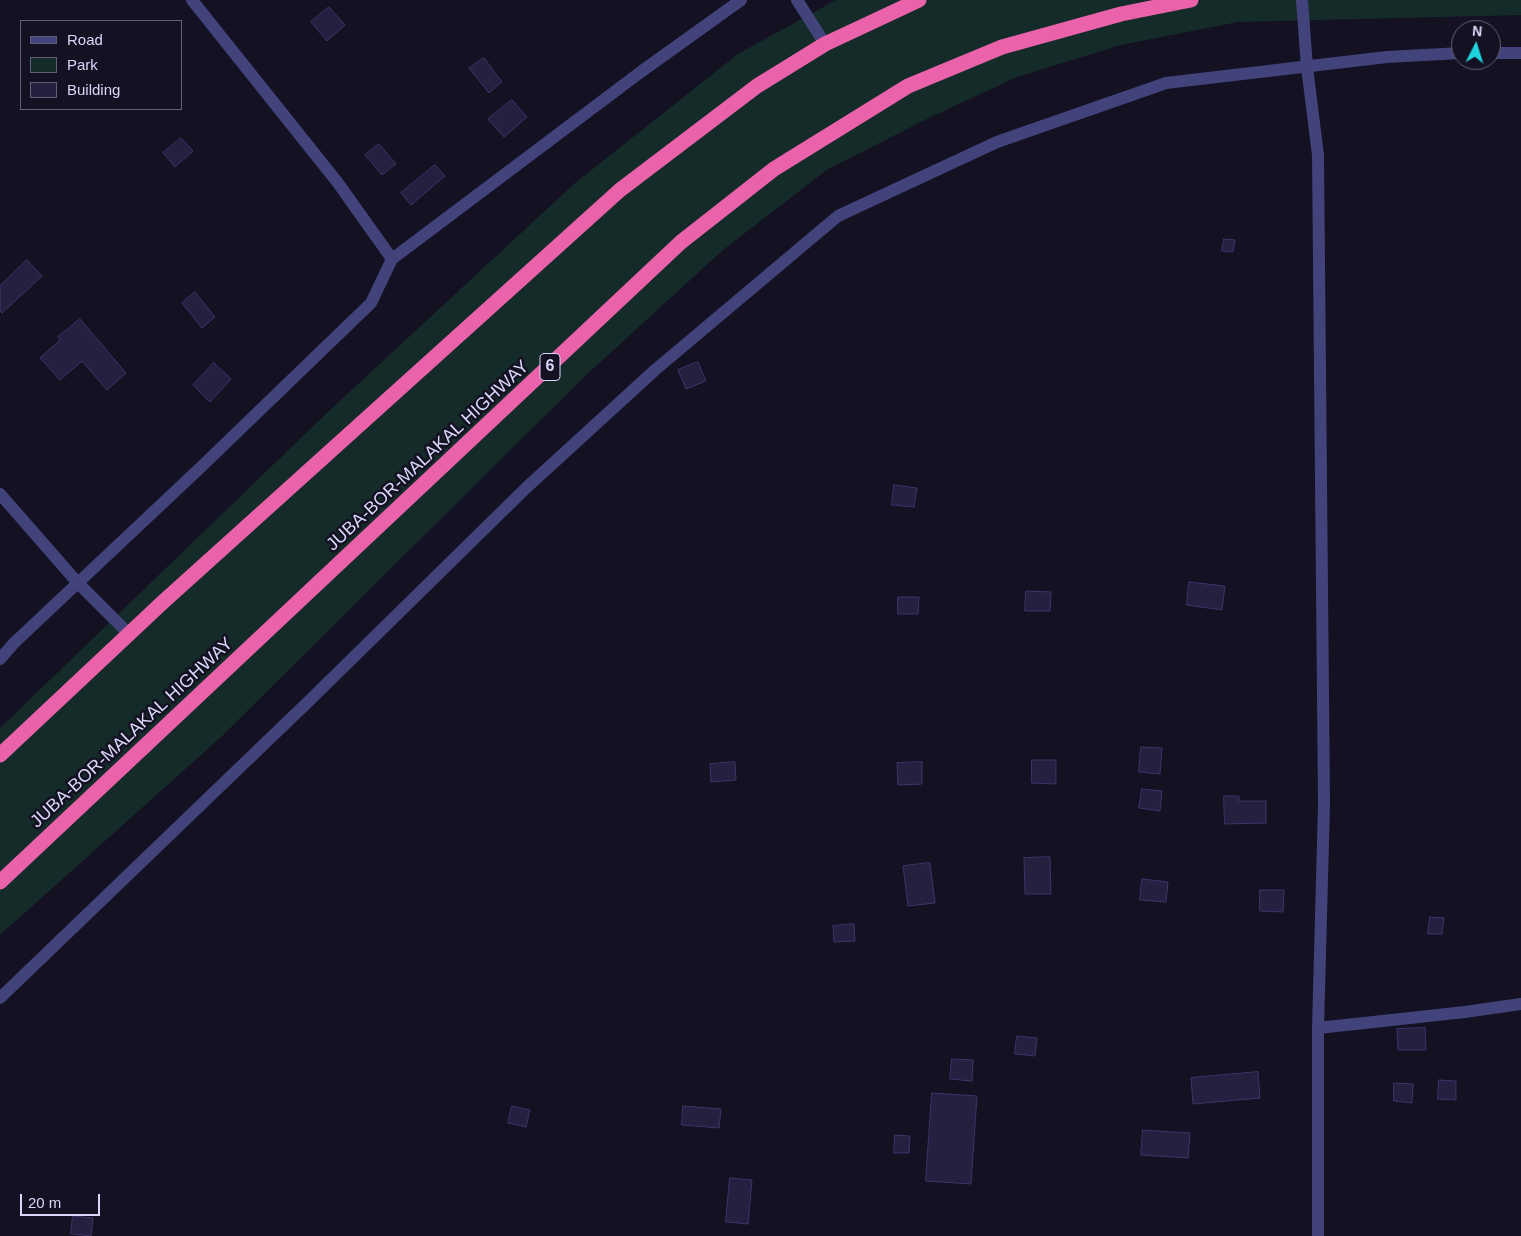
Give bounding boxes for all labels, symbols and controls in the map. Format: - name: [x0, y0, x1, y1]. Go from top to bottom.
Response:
- legend: [20, 20, 182, 110]
- north arrow: [1451, 20, 1501, 70]
- text: N: [1471, 23, 1483, 39]
- text: Road: [67, 31, 103, 48]
- text: Park: [67, 56, 98, 73]
- text: Building: [67, 81, 120, 98]
- road number: 6: [540, 354, 560, 381]
- street label: JUBA-BOR-MALAKAL HIGHWAY: [322, 356, 534, 556]
- street label: JUBA-BOR-MALAKAL HIGHWAY: [26, 633, 238, 833]
- scale bar: [22, 1184, 102, 1216]
- text: 20 m: [28, 1194, 61, 1211]

